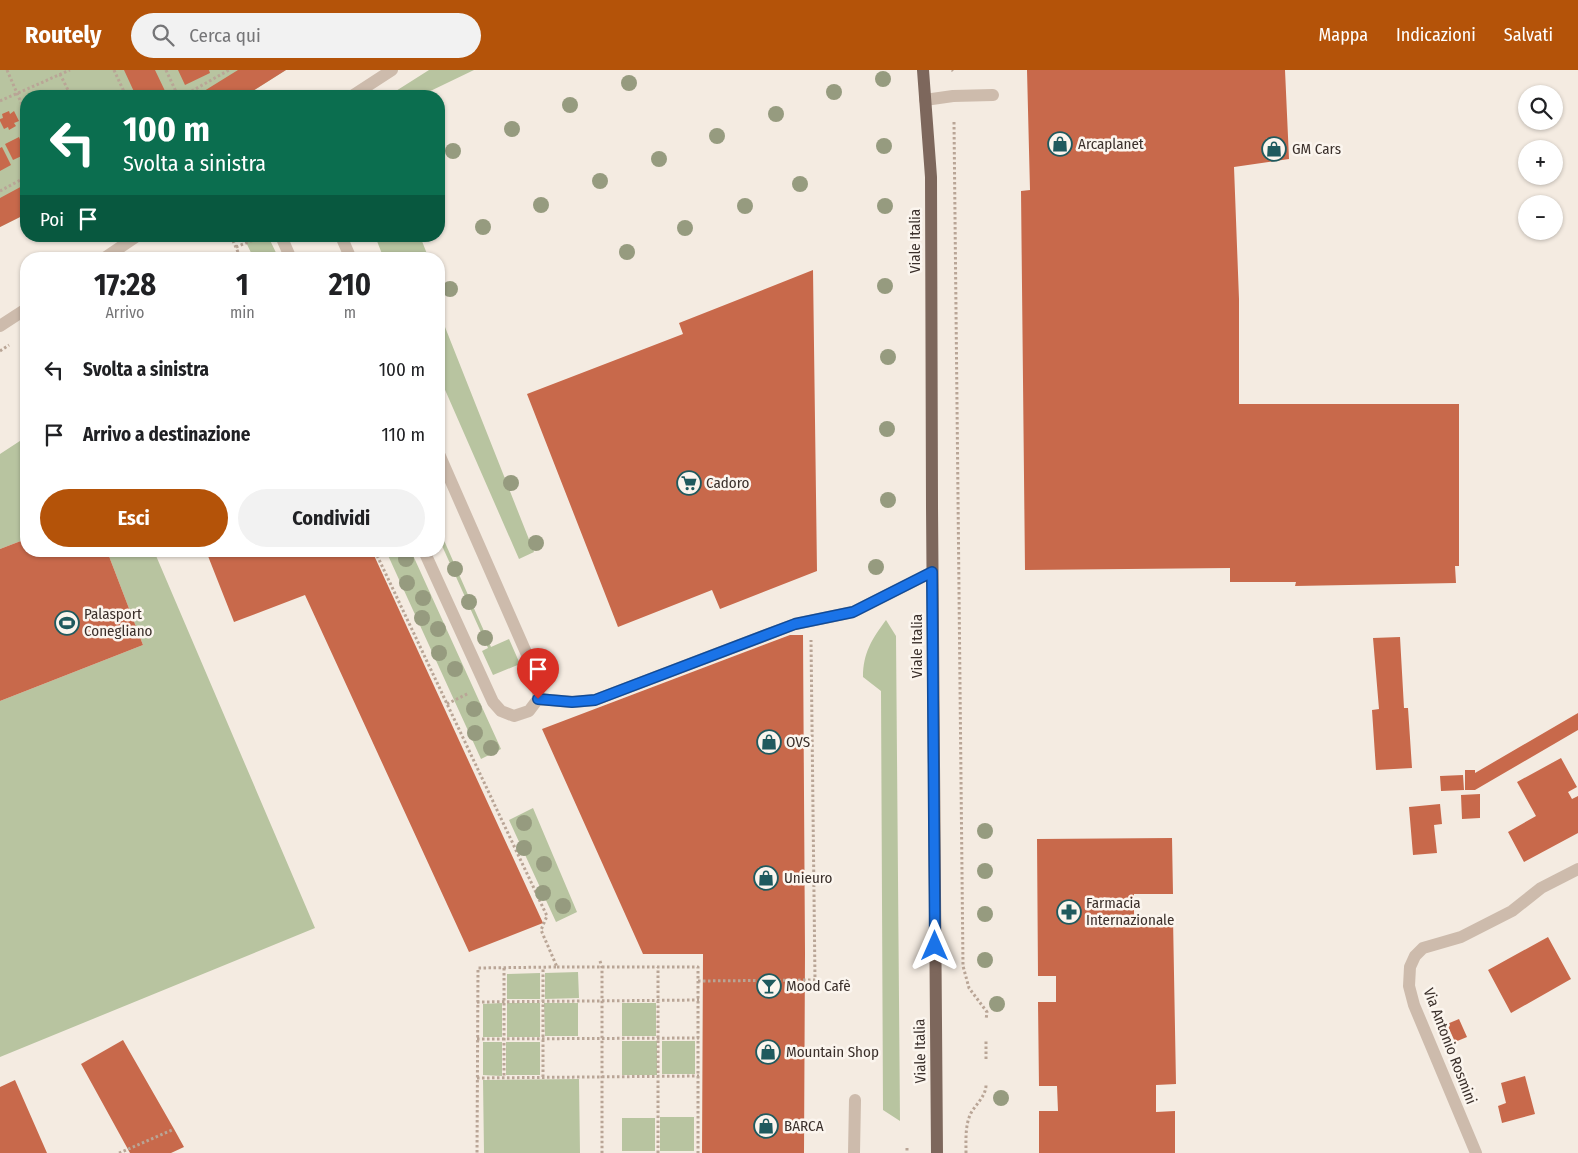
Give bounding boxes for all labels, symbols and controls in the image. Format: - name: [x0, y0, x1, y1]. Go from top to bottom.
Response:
- search box: [131, 13, 481, 58]
- text: Routely: [25, 21, 101, 49]
- icon: search: [149, 21, 177, 49]
- text: Cerca qui: [189, 24, 261, 47]
- text: Mappa: [1319, 24, 1368, 46]
- text: Indicazioni: [1396, 24, 1476, 46]
- text: Salvati: [1504, 24, 1553, 46]
- map controls: [1518, 85, 1563, 240]
- button: search: [1518, 85, 1563, 130]
- text: 100 m: [123, 108, 210, 150]
- icon: left: [40, 110, 105, 175]
- shop icon: Arcaplanet: [1047, 131, 1073, 157]
- place label: Arcaplanet: [1078, 135, 1144, 153]
- shop icon: GM Cars: [1261, 136, 1287, 162]
- place label: GM Cars: [1292, 140, 1341, 158]
- button: +: [1518, 140, 1563, 185]
- text: Svolta a sinistra: [123, 150, 266, 177]
- button: −: [1518, 195, 1563, 240]
- icon: arrive: [74, 205, 102, 233]
- text: Poi: [40, 208, 64, 231]
- street label: Viale Italia: [906, 209, 924, 273]
- text: 17:28: [94, 267, 156, 303]
- text: 1: [236, 267, 249, 303]
- text: 210: [329, 267, 371, 303]
- text: Arrivo: [105, 303, 145, 322]
- text: min: [230, 303, 255, 322]
- text: m: [344, 303, 356, 322]
- icon: left: [40, 356, 68, 384]
- text: Svolta a sinistra: [83, 358, 209, 381]
- text: 100 m: [379, 358, 425, 381]
- icon: arrive: [40, 421, 68, 449]
- text: Arrivo a destinazione: [83, 423, 250, 446]
- text: 110 m: [381, 423, 425, 446]
- supermarket icon: Cadoro: [676, 470, 702, 496]
- place label: Cadoro: [706, 474, 750, 492]
- button: Esci: [40, 489, 228, 547]
- button: Condividi: [238, 489, 425, 547]
- place label: Palasport Conegliano: [84, 605, 153, 640]
- sports icon: Palasport Conegliano: [54, 610, 80, 636]
- street label: Viale Italia: [908, 614, 926, 678]
- pin: [517, 648, 559, 699]
- icon: arrive: [524, 655, 552, 683]
- shop icon: OVS: [756, 729, 782, 755]
- place label: OVS: [786, 733, 810, 751]
- shop icon: Unieuro: [753, 865, 779, 891]
- place label: Unieuro: [784, 869, 833, 887]
- place label: Farmacia Internazionale: [1086, 894, 1174, 929]
- pharmacy icon: Farmacia Internazionale: [1056, 899, 1082, 925]
- position arrow: [908, 919, 960, 971]
- bar icon: Mood Cafè: [756, 973, 782, 999]
- place label: Mood Cafè: [786, 977, 851, 995]
- street label: Via Antonio Rosmini: [1420, 985, 1480, 1107]
- street label: Viale Italia: [910, 1019, 930, 1083]
- shop icon: Mountain Shop: [755, 1039, 781, 1065]
- place label: Mountain Shop: [786, 1043, 879, 1061]
- shop icon: BARCA: [753, 1113, 779, 1139]
- place label: BARCA: [784, 1117, 824, 1135]

